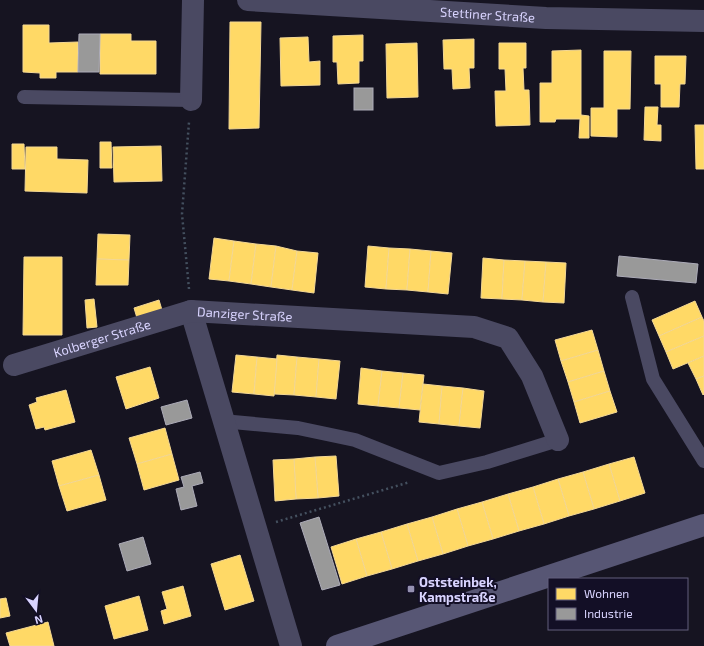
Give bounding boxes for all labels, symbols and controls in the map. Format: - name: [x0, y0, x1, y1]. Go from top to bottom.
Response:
- street label: Stettiner Straße: [440, 4, 535, 25]
- street label: Danziger Straße: [197, 303, 293, 325]
- street label: Kolberger Straße: [52, 316, 153, 360]
- place label: Oststeinbek, Kampstraße: [419, 574, 497, 605]
- legend: [548, 578, 688, 630]
- marker: Oststeinbek, Kampstraße: [406, 584, 416, 594]
- text: Wohnen: [584, 586, 629, 600]
- north arrow: [16, 590, 56, 630]
- text: Industrie: [584, 606, 633, 620]
- text: N: [33, 613, 45, 627]

